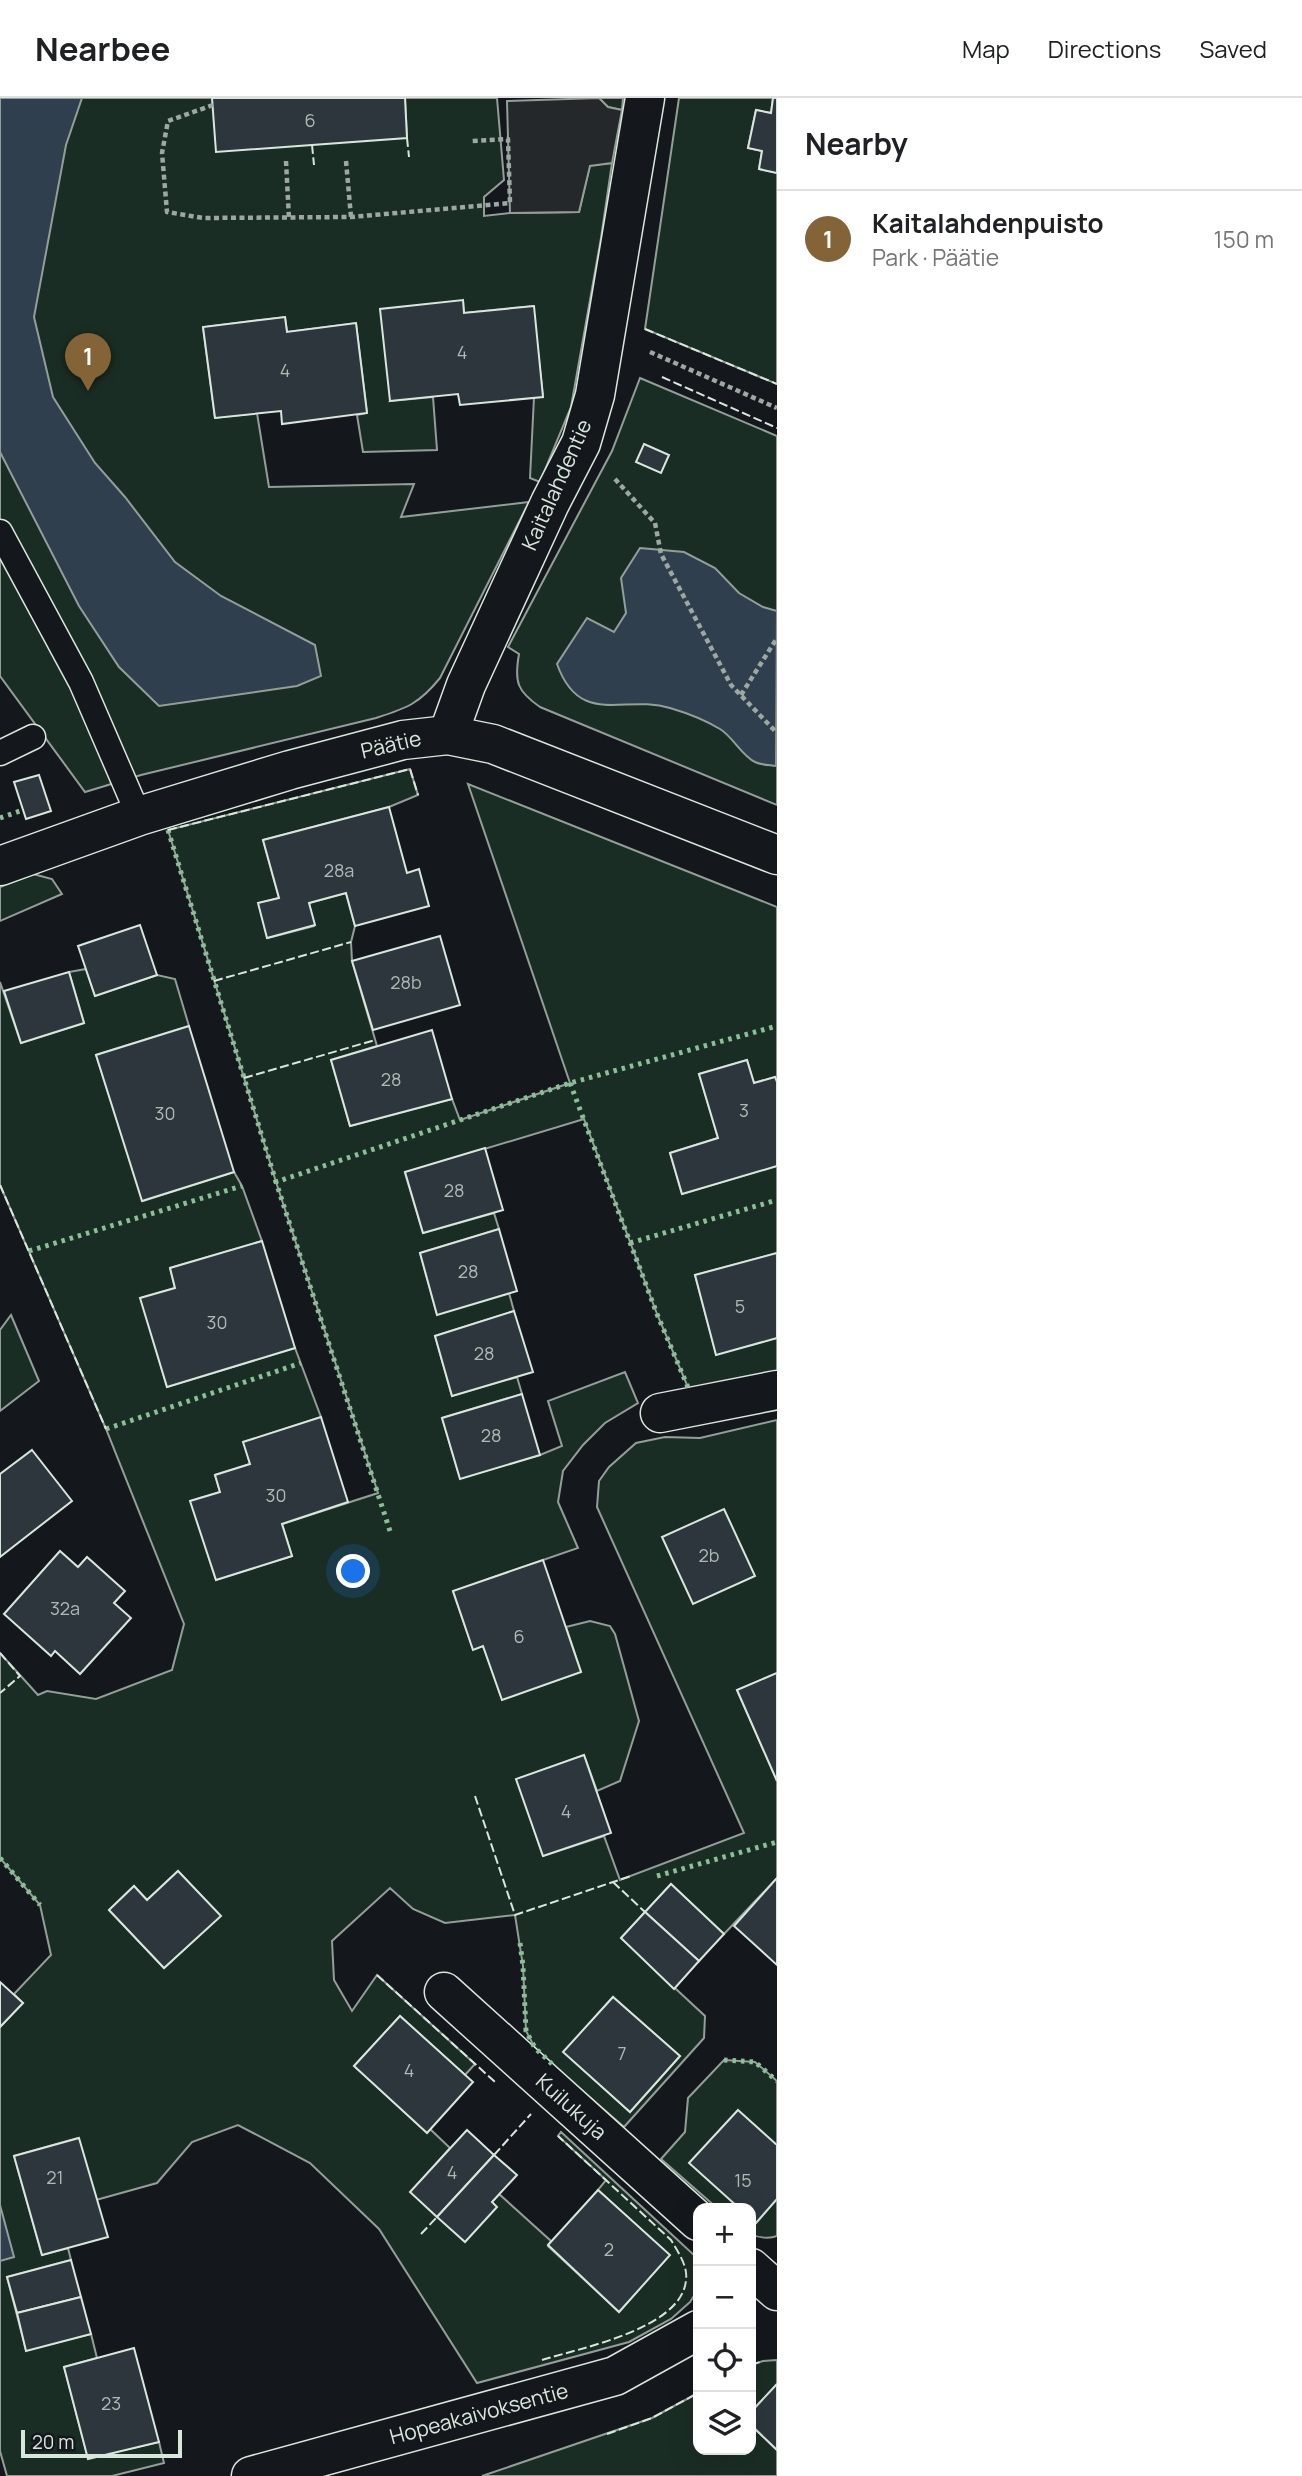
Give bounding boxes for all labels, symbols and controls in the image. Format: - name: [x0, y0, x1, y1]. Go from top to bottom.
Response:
- text: Nearbee: [35, 26, 170, 71]
- text: Map: [962, 32, 1010, 65]
- text: Directions: [1048, 32, 1161, 65]
- text: Saved: [1199, 32, 1267, 65]
- house number: 6: [304, 108, 316, 132]
- text: Nearby: [805, 123, 908, 164]
- text: Kaitalahdenpuisto: [872, 205, 1104, 241]
- text: 1: [823, 223, 833, 255]
- text: 150 m: [1214, 223, 1274, 255]
- text: Park · Päätie: [872, 241, 999, 273]
- pin: 1: [65, 333, 111, 391]
- house number: 4: [457, 340, 467, 364]
- house number: 4: [280, 358, 290, 382]
- street label: Kaitalahdentie: [515, 415, 597, 555]
- street label: Päätie: [358, 724, 424, 765]
- house number: 28a: [324, 858, 354, 882]
- house number: 28b: [390, 970, 422, 994]
- house number: 28: [381, 1067, 401, 1091]
- house number: 3: [739, 1098, 749, 1122]
- house number: 30: [155, 1101, 175, 1125]
- house number: 28: [444, 1178, 464, 1202]
- house number: 28: [458, 1259, 478, 1283]
- house number: 5: [735, 1294, 745, 1318]
- house number: 30: [207, 1310, 227, 1334]
- house number: 28: [474, 1341, 494, 1365]
- house number: 28: [481, 1423, 501, 1447]
- house number: 30: [266, 1483, 286, 1507]
- house number: 2b: [699, 1543, 719, 1567]
- your location: [336, 1554, 370, 1588]
- house number: 32a: [50, 1596, 80, 1620]
- house number: 6: [513, 1624, 525, 1648]
- house number: 4: [561, 1799, 571, 1823]
- house number: 7: [617, 2041, 627, 2065]
- house number: 4: [404, 2058, 414, 2082]
- street label: Kuilukuja: [530, 2067, 613, 2146]
- house number: 4: [447, 2160, 457, 2184]
- house number: 21: [46, 2165, 64, 2189]
- house number: 15: [734, 2168, 752, 2192]
- map controls: [693, 2203, 756, 2455]
- button: +: [693, 2203, 756, 2266]
- house number: 2: [604, 2237, 614, 2261]
- button: −: [693, 2266, 756, 2329]
- button: locate: [693, 2329, 756, 2392]
- street label: Hopeakaivoksentie: [386, 2376, 571, 2450]
- house number: 23: [101, 2391, 121, 2415]
- button: layers: [693, 2392, 756, 2455]
- scale bar: [21, 2427, 182, 2459]
- text: 20 m: [32, 2429, 74, 2455]

